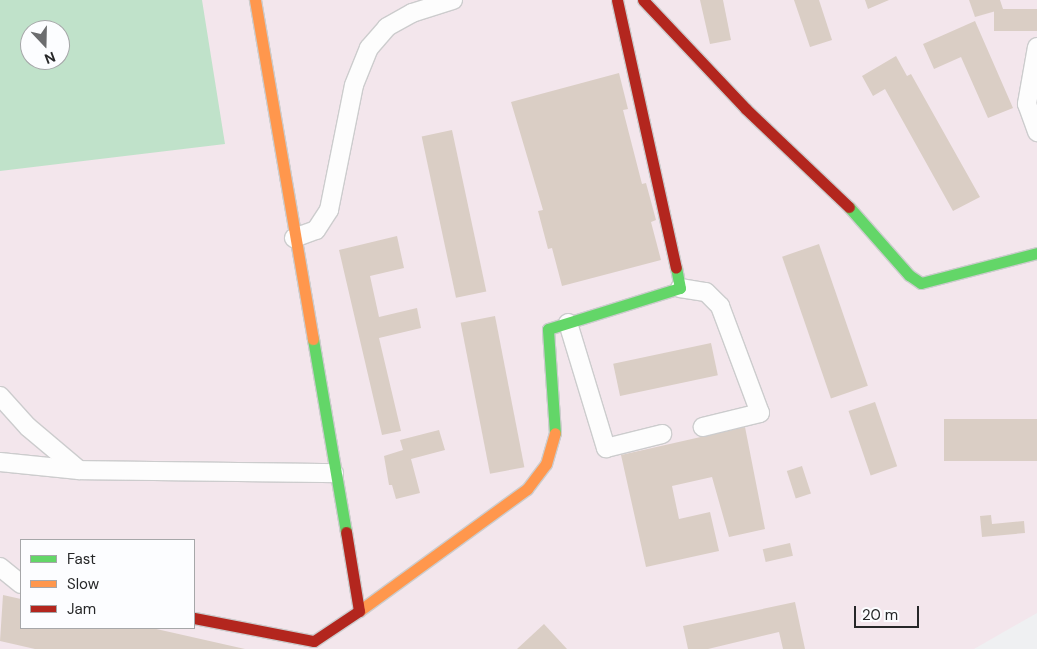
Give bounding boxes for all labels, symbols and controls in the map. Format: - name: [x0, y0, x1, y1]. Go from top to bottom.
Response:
- north arrow: [20, 20, 70, 70]
- text: N: [42, 48, 58, 68]
- legend: [20, 539, 195, 629]
- text: Fast: [67, 549, 96, 569]
- text: Slow: [67, 574, 99, 594]
- scale bar: [857, 596, 922, 628]
- text: Jam: [67, 599, 96, 619]
- text: 20 m: [862, 605, 898, 625]

